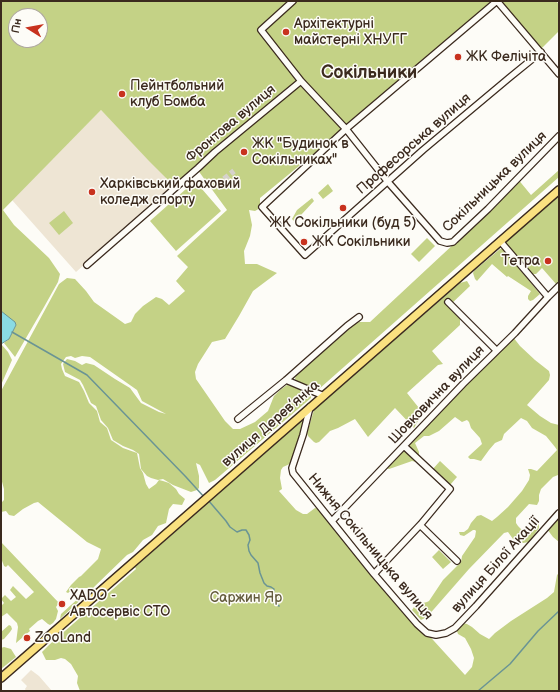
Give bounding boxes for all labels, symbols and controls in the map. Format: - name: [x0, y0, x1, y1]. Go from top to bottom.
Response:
- north arrow: [8, 8, 48, 48]
- place label: Архітектурні майстерні ХНУГГ: [294, 16, 407, 48]
- text: Пн: [9, 17, 24, 34]
- marker: Архітектурні майстерні ХНУГГ: [281, 27, 291, 37]
- place label: ЖК Фелічіта: [466, 49, 546, 65]
- marker: ЖК Фелічіта: [453, 52, 463, 62]
- district label: Сокільники: [321, 62, 417, 84]
- place label: Пейнтбольний клуб Бомба: [130, 78, 224, 110]
- street label: Фронтова вулиця: [183, 81, 279, 167]
- marker: Пейнтбольний клуб Бомба: [117, 89, 127, 99]
- street label: Професорська вулиця: [353, 90, 475, 198]
- street label: Сокільницька вулиця: [439, 128, 551, 236]
- place label: ЖК "Будинок в Сокільниках": [252, 136, 349, 168]
- marker: ЖК "Будинок в Сокільниках": [239, 147, 249, 157]
- place label: Харківський фаховий коледж спорту: [100, 176, 240, 208]
- marker: Харківський фаховий коледж спорту: [87, 187, 97, 197]
- marker: ЖК Сокільники (буд 5): [338, 203, 348, 213]
- place label: ЖК Сокільники (буд 5): [269, 215, 417, 231]
- place label: ЖК Сокільники: [312, 234, 411, 250]
- marker: ЖК Сокільники: [299, 237, 309, 247]
- place label: Тетра: [501, 253, 540, 269]
- marker: Тетра: [543, 256, 553, 266]
- street label: Шовковична вулиця: [386, 342, 488, 448]
- street label: вулиця Дерев’янка: [219, 377, 323, 471]
- street label: Нижня Сокільницька вулиця: [304, 470, 436, 624]
- street label: вулиця Білої Акації: [448, 513, 544, 617]
- place label: XADO - Автосервіс СТО: [70, 588, 170, 620]
- park label: Саржин Яр: [210, 590, 282, 606]
- marker: XADO - Автосервіс СТО: [57, 599, 67, 609]
- place label: ZooLand: [35, 630, 91, 646]
- marker: ZooLand: [22, 633, 32, 643]

